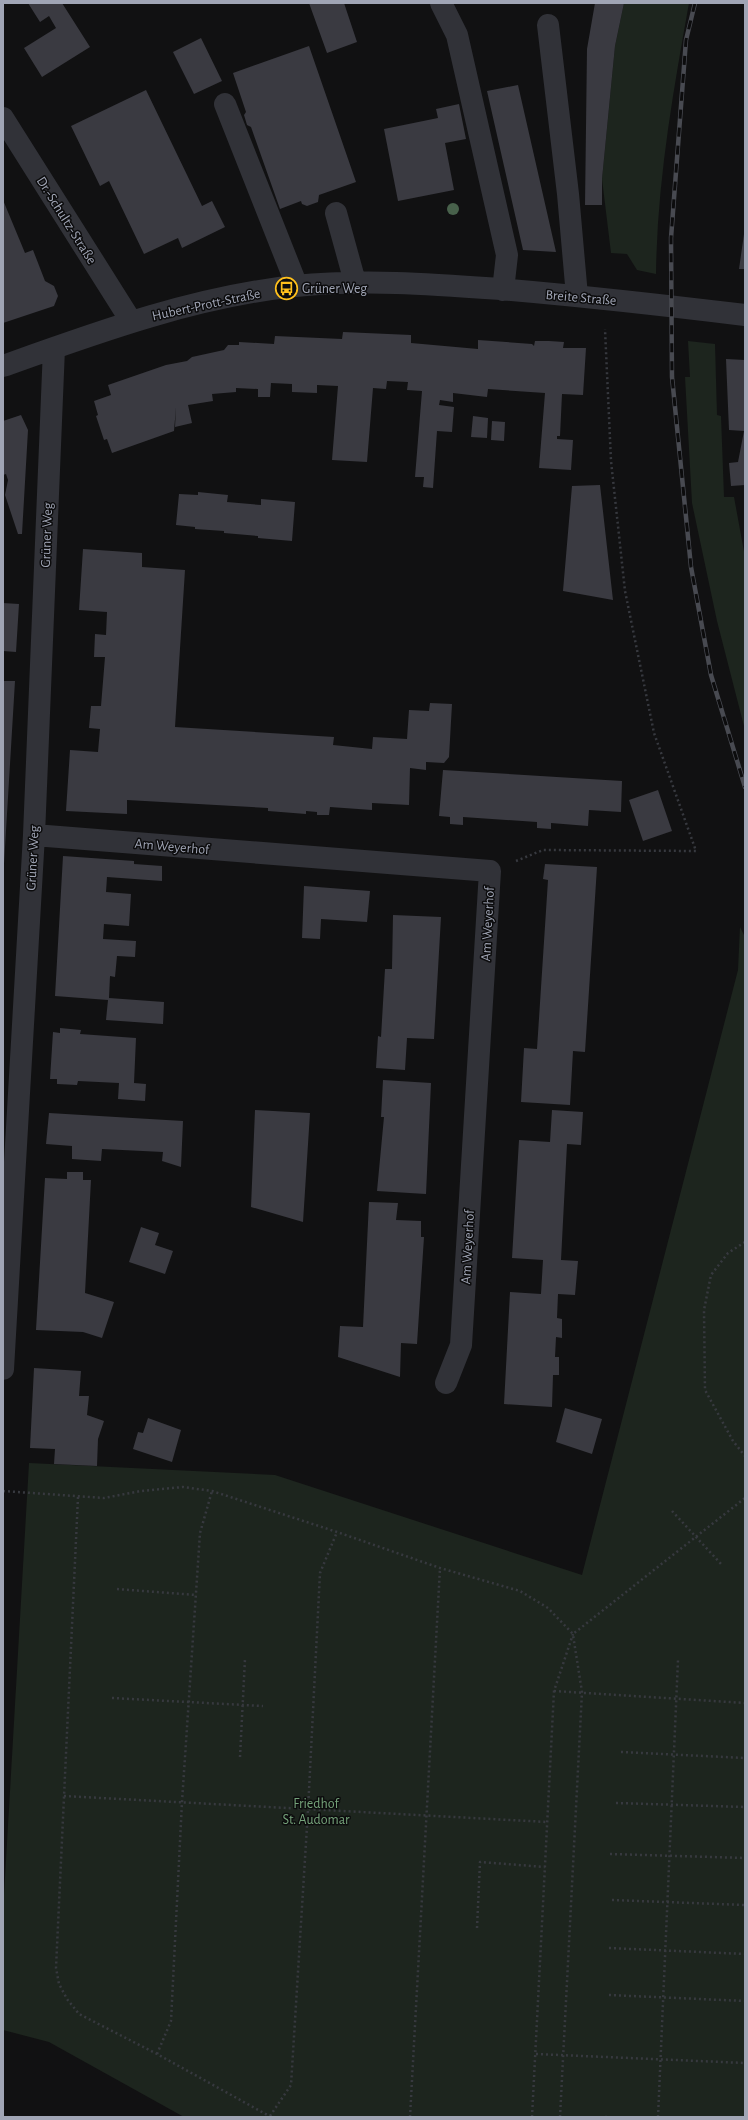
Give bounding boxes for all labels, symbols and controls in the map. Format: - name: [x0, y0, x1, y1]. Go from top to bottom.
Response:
- street label: Dr.-Schultz-Straße: [34, 174, 99, 267]
- bus stop icon: Grüner Weg: [273, 275, 299, 301]
- place label: Grüner Weg: [302, 282, 367, 296]
- street label: Hubert-Prott-Straße: [151, 287, 262, 323]
- street label: Breite Straße: [545, 288, 617, 308]
- street label: Grüner Weg: [39, 502, 55, 568]
- street label: Grüner Weg: [24, 825, 42, 891]
- street label: Am Weyerhof: [134, 837, 210, 857]
- street label: Am Weyerhof: [479, 886, 497, 962]
- street label: Am Weyerhof: [459, 1209, 477, 1285]
- park label: Friedhof St. Audomar: [282, 1797, 350, 1827]

